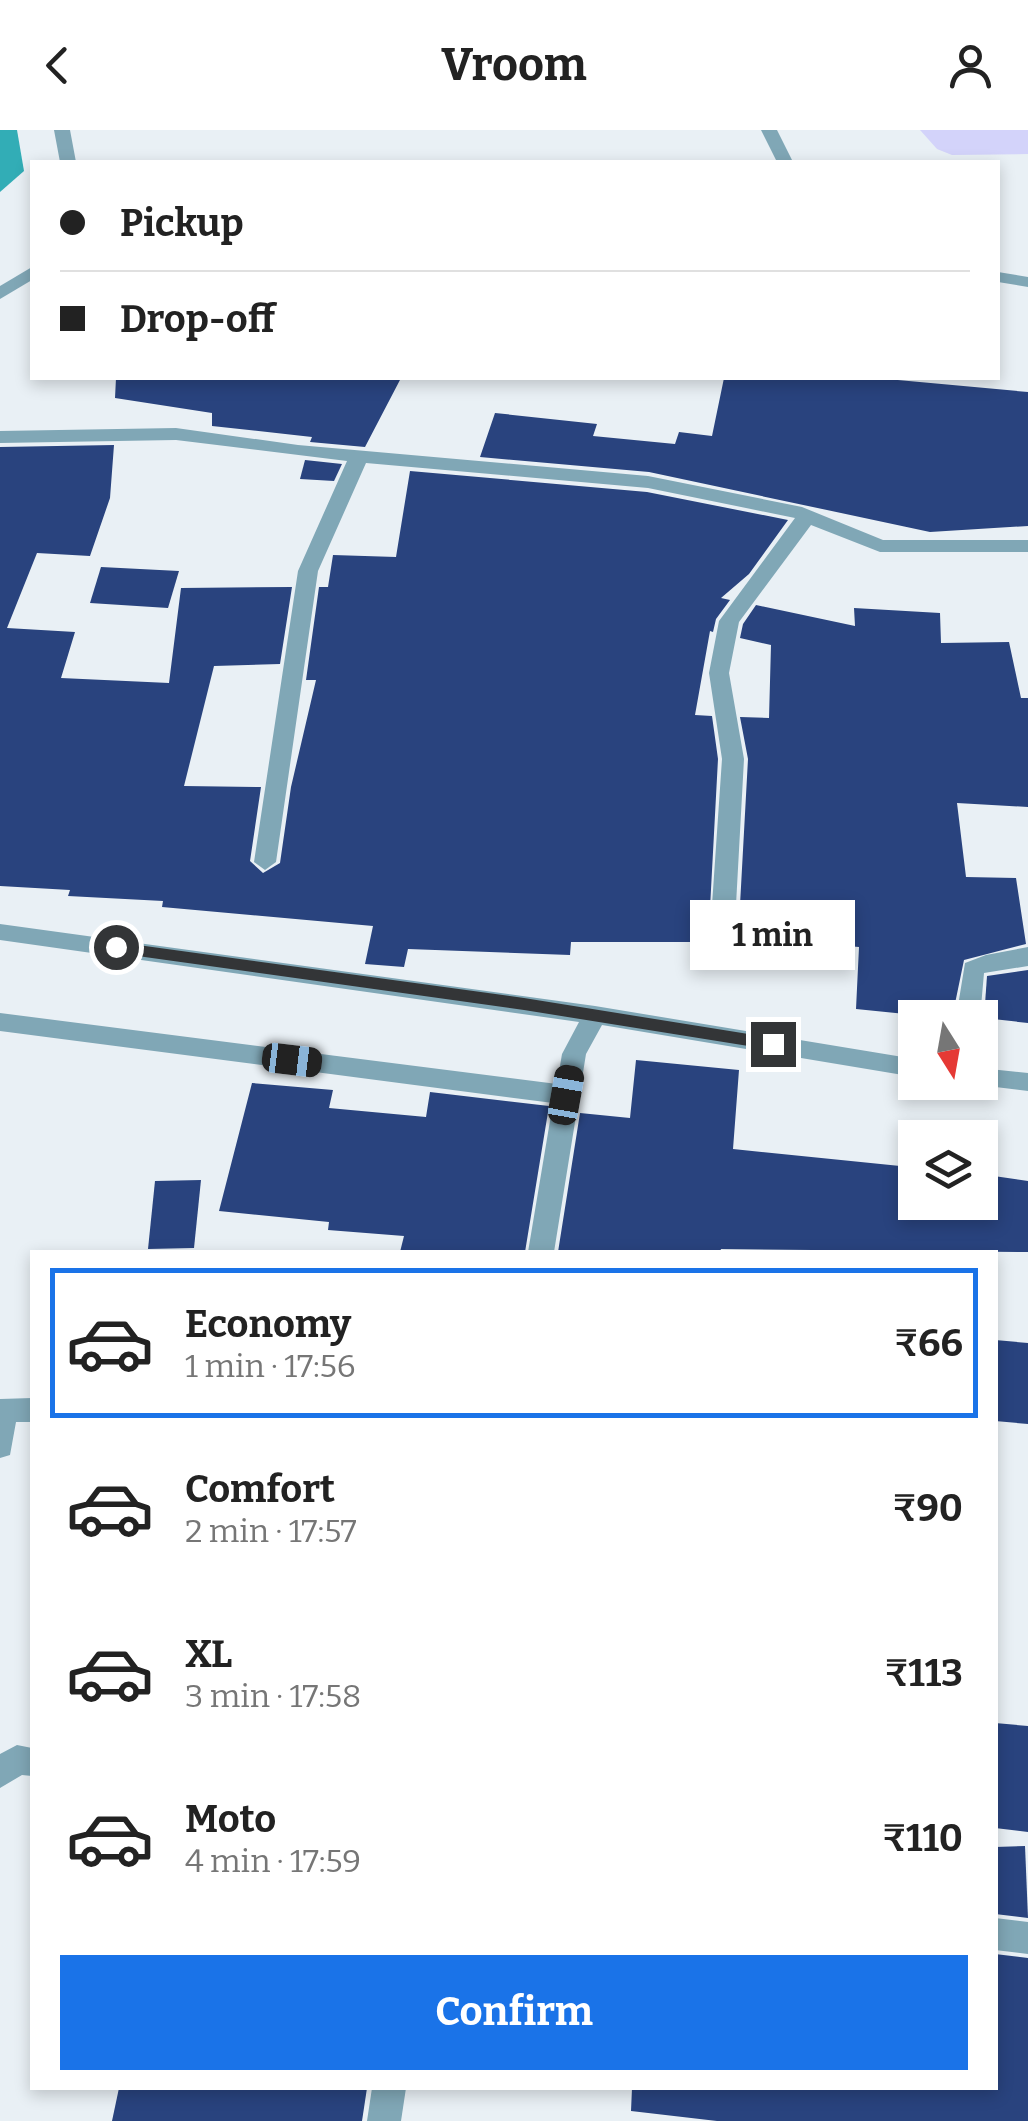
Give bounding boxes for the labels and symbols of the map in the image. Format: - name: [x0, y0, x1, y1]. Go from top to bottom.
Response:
- callout: 1 min: [690, 899, 856, 969]
- route start: [94, 925, 139, 970]
- north arrow: [898, 1000, 998, 1100]
- route end: [751, 1022, 796, 1067]
- car: [260, 1041, 324, 1079]
- car: [546, 1063, 586, 1127]

